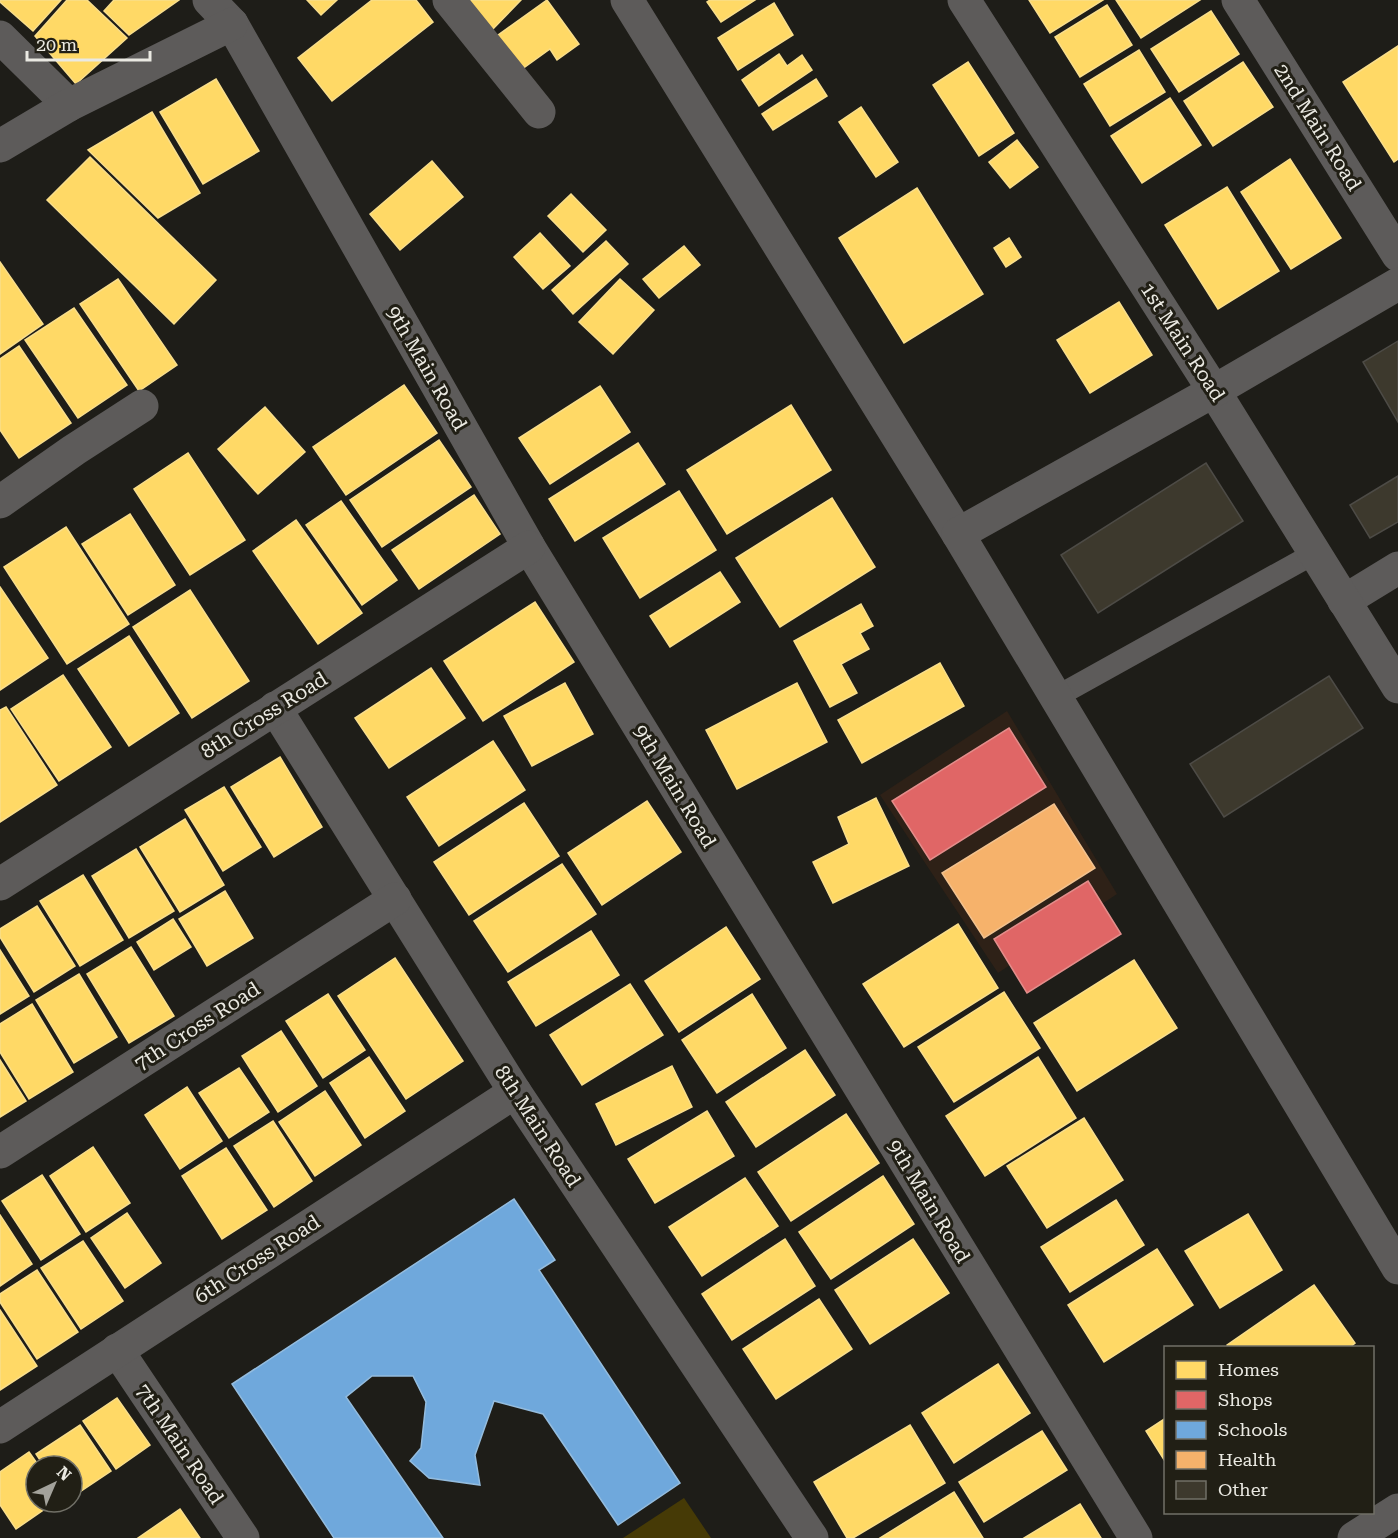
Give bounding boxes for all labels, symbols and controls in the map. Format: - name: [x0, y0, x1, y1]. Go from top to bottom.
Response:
- scale bar: [27, 24, 150, 62]
- text: 20 m: [36, 34, 77, 55]
- street label: 2nd Main Road: [1269, 59, 1367, 195]
- street label: 1st Main Road: [1136, 278, 1230, 406]
- street label: 9th Main Road: [382, 301, 472, 435]
- street label: 8th Cross Road: [196, 666, 332, 763]
- street label: 9th Main Road: [629, 720, 721, 852]
- street label: 7th Cross Road: [130, 976, 264, 1075]
- street label: 8th Main Road: [490, 1061, 586, 1191]
- street label: 9th Main Road: [883, 1135, 975, 1267]
- street label: 6th Cross Road: [190, 1209, 324, 1308]
- legend: [1164, 1346, 1374, 1514]
- text: Homes: [1218, 1359, 1279, 1380]
- street label: 7th Main Road: [131, 1379, 229, 1509]
- text: Shops: [1218, 1389, 1272, 1410]
- text: Schools: [1218, 1419, 1287, 1440]
- text: Health: [1218, 1449, 1277, 1470]
- north arrow: [24, 1454, 84, 1514]
- text: N: [53, 1462, 75, 1485]
- text: Other: [1218, 1479, 1268, 1500]

